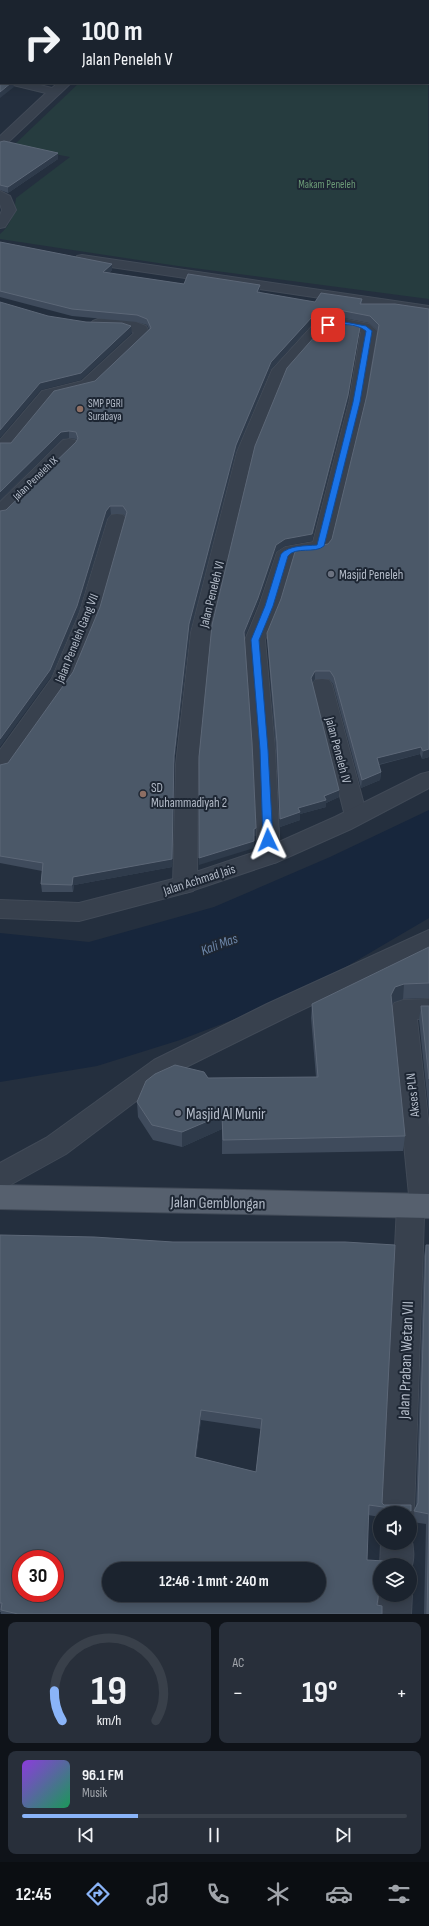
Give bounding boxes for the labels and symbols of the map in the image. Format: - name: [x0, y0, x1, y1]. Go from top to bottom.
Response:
- park label: Makam Peneleh: [298, 178, 356, 191]
- pin: [311, 308, 345, 342]
- place label: SMP PGRI Surabaya: [88, 397, 123, 423]
- marker: SMP PGRI Surabaya: [75, 404, 85, 414]
- street label: Jalan Peneleh IX: [10, 454, 61, 504]
- street label: Jalan Peneleh VI: [196, 559, 228, 630]
- place label: Masjid Peneleh: [339, 567, 403, 583]
- marker: Masjid Peneleh: [326, 569, 336, 579]
- street label: Jalan Peneleh Gang VII: [51, 591, 102, 686]
- street label: Jalan Peneleh IV: [321, 714, 355, 785]
- place label: SD Muhammadiyah 2: [151, 780, 227, 811]
- marker: SD Muhammadiyah 2: [138, 789, 148, 799]
- position arrow: [247, 819, 289, 861]
- street label: Jalan Achmad Jais: [160, 861, 238, 899]
- water label: Kali Mas: [198, 930, 240, 959]
- street label: Akses PLN: [403, 1072, 423, 1119]
- place label: Masjid Al Munir: [186, 1105, 266, 1124]
- marker: Masjid Al Munir: [173, 1108, 183, 1118]
- street label: Jalan Gemblongan: [169, 1193, 266, 1214]
- street label: Jalan Praban Wetan VII: [395, 1301, 418, 1420]
- speed limit sign: 30: [12, 1550, 64, 1602]

